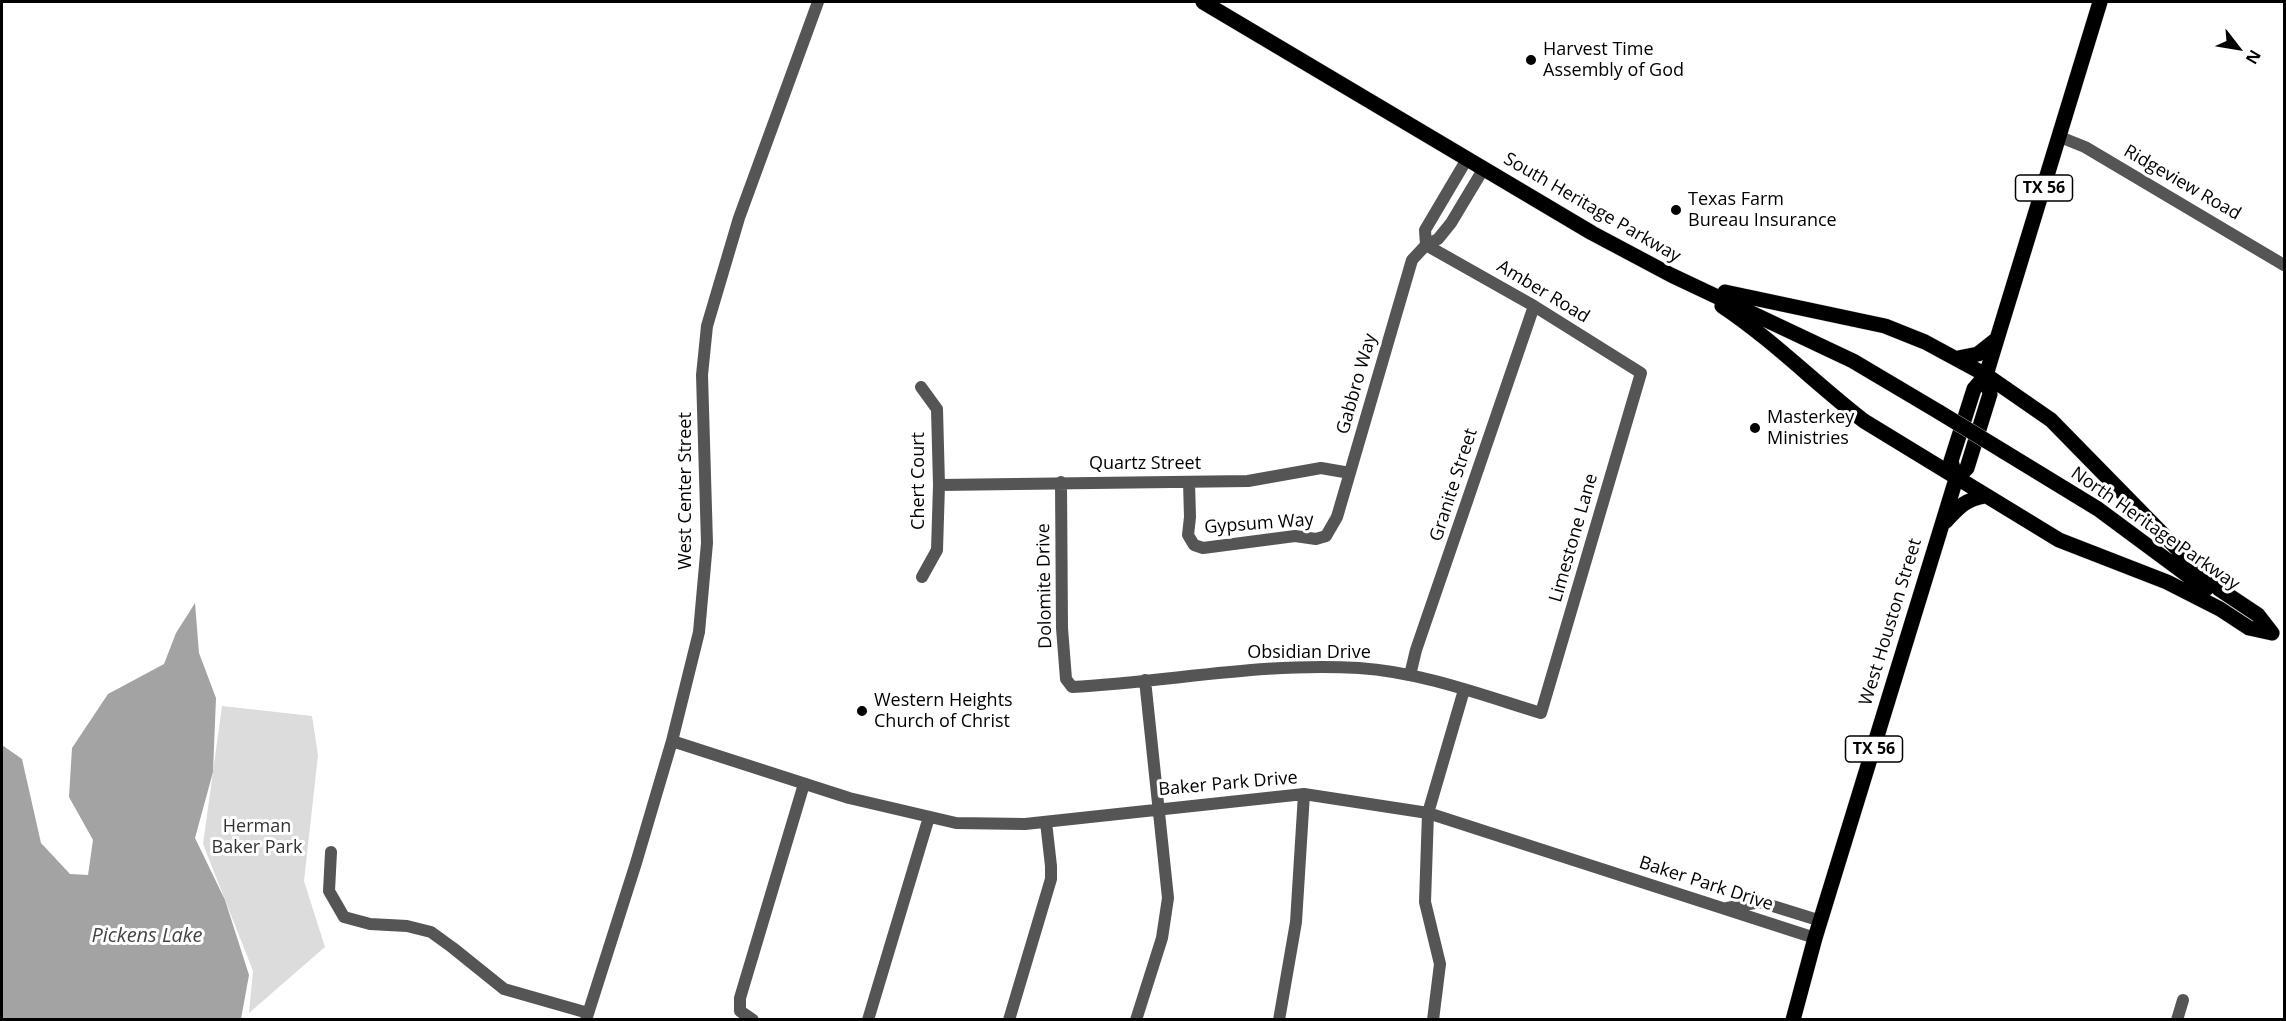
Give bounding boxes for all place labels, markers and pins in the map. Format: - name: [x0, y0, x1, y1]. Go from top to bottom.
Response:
- place label: Harvest Time Assembly of God: [1543, 39, 1684, 82]
- marker: Harvest Time Assembly of God: [1524, 53, 1538, 67]
- place label: Texas Farm Bureau Insurance: [1688, 189, 1837, 232]
- marker: Texas Farm Bureau Insurance: [1669, 203, 1683, 217]
- place label: Masterkey Ministries: [1767, 407, 1854, 450]
- marker: Masterkey Ministries: [1748, 421, 1762, 435]
- place label: Western Heights Church of Christ: [874, 690, 1013, 732]
- marker: Western Heights Church of Christ: [855, 704, 869, 718]

